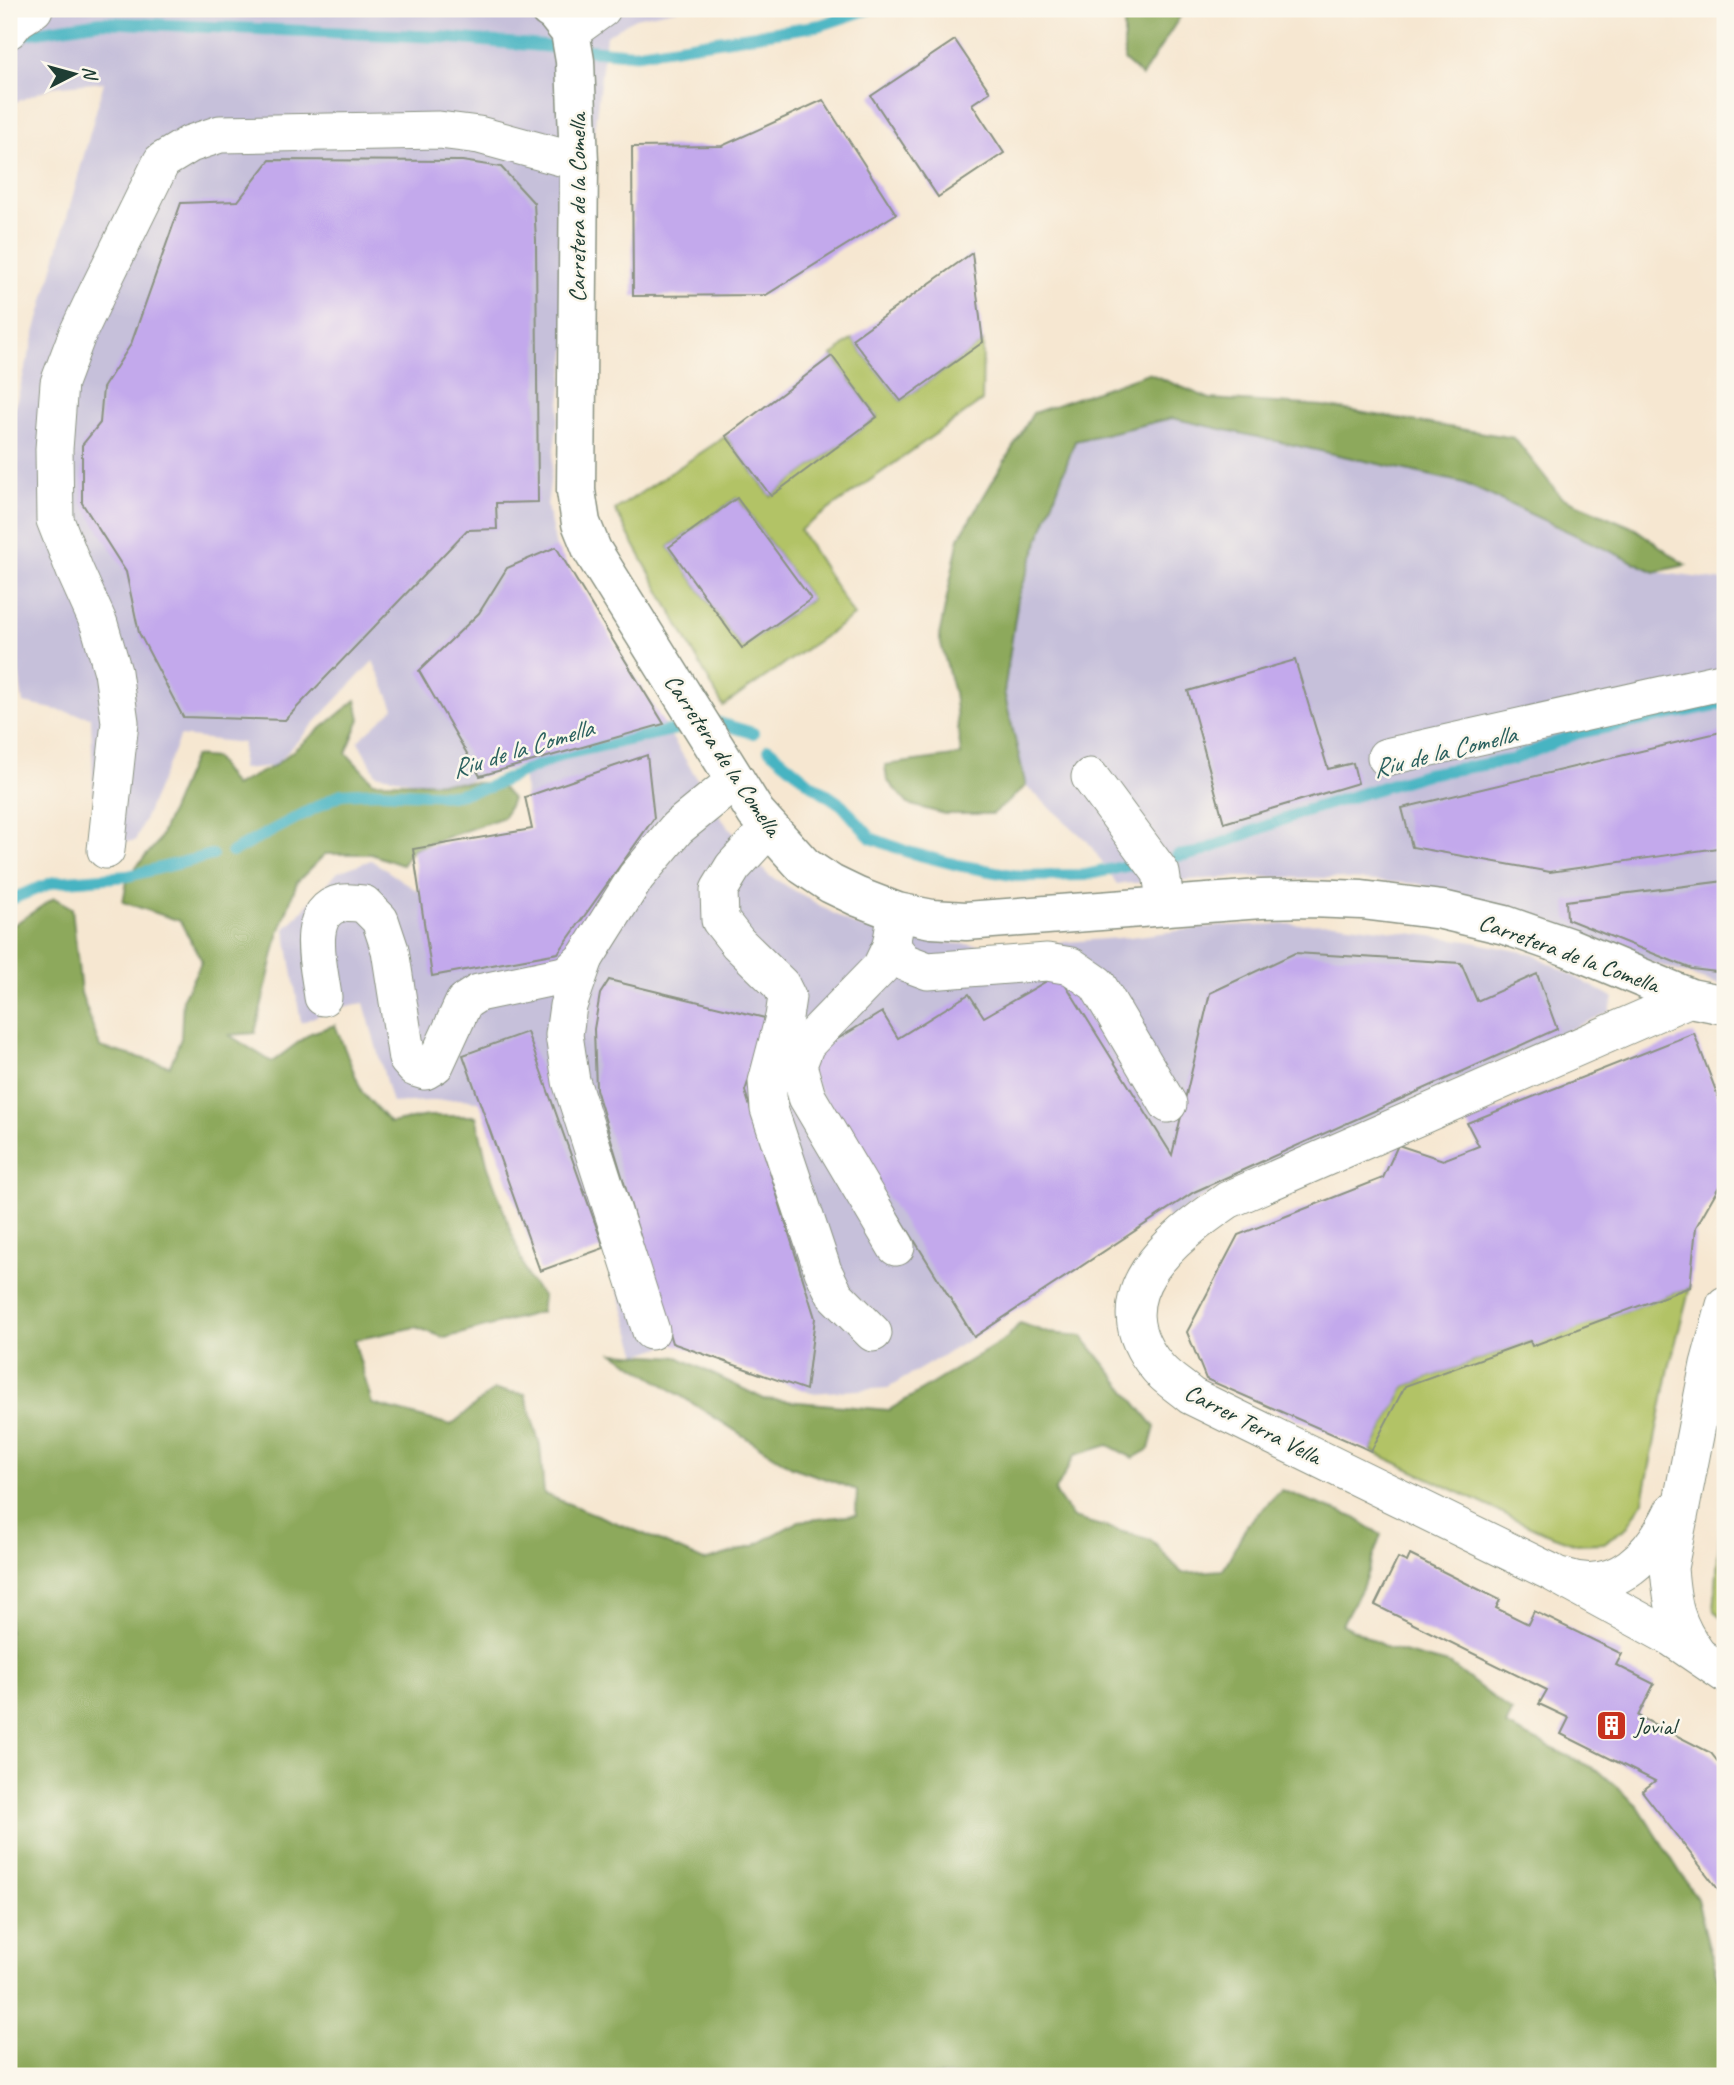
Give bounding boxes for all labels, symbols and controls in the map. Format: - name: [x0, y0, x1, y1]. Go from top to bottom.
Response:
- north arrow: [38, 38, 108, 108]
- text: N: [77, 65, 103, 83]
- street label: Carretera de la Comella: [562, 111, 592, 303]
- street label: Carretera de la Comella: [658, 668, 790, 844]
- water label: Riu de la Comella: [447, 711, 599, 786]
- water label: Riu de la Comella: [1369, 717, 1522, 785]
- street label: Carretera de la Comella: [1475, 907, 1665, 1000]
- street label: Carrer Terra Vella: [1180, 1377, 1328, 1472]
- building icon: Jovial: [1594, 1709, 1628, 1743]
- place label: Jovial: [1633, 1711, 1680, 1741]

